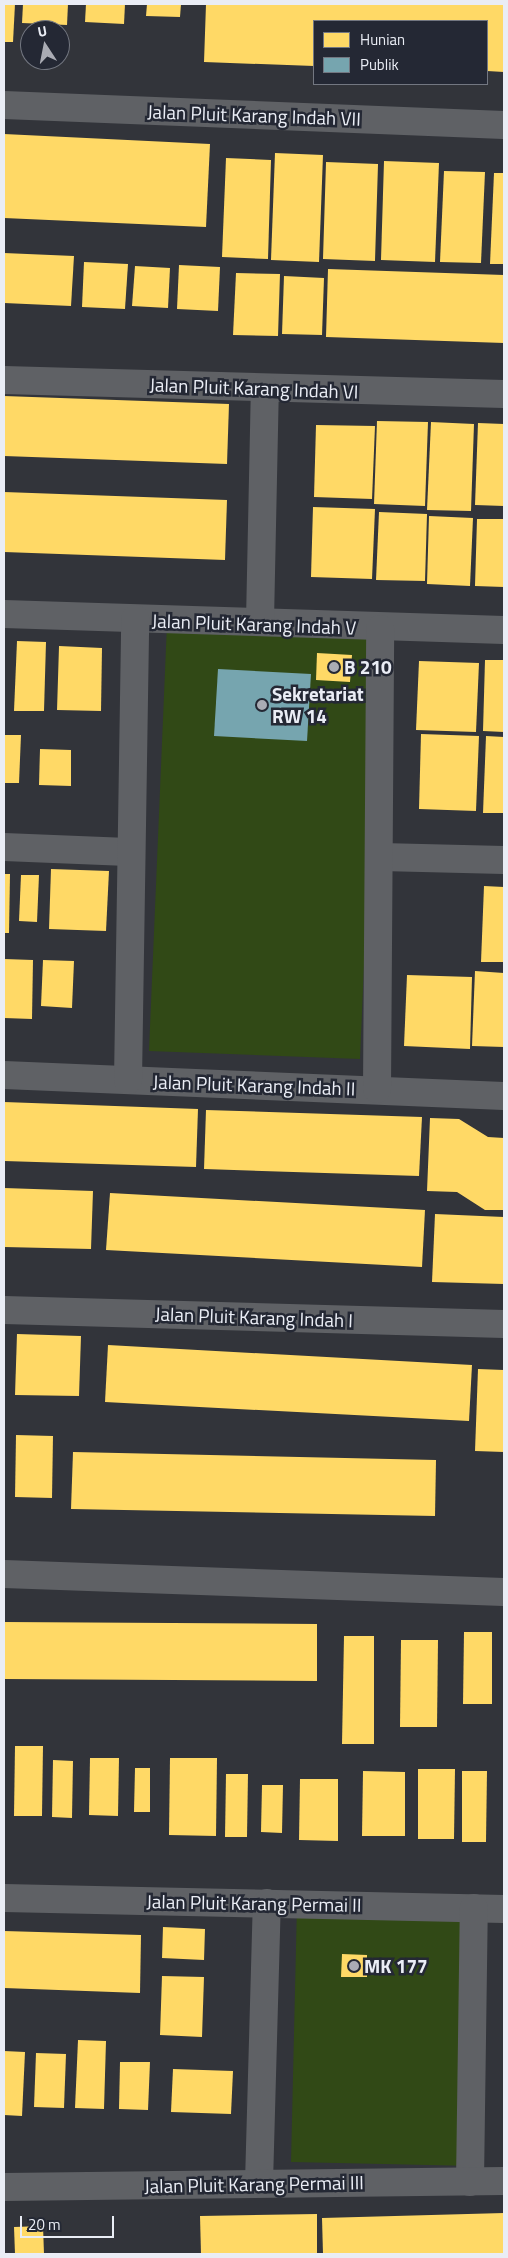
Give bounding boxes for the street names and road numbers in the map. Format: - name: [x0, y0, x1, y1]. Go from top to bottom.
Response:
- street label: Jalan Pluit Karang Indah VII: [147, 100, 361, 130]
- street label: Jalan Pluit Karang Indah VI: [149, 373, 359, 403]
- street label: Jalan Pluit Karang Indah V: [151, 609, 357, 639]
- street label: Jalan Pluit Karang Indah II: [152, 1070, 356, 1100]
- street label: Jalan Pluit Karang Indah I: [155, 1302, 353, 1332]
- street label: Jalan Pluit Karang Permai II: [146, 1890, 362, 1916]
- street label: Jalan Pluit Karang Permai III: [144, 2171, 364, 2197]

